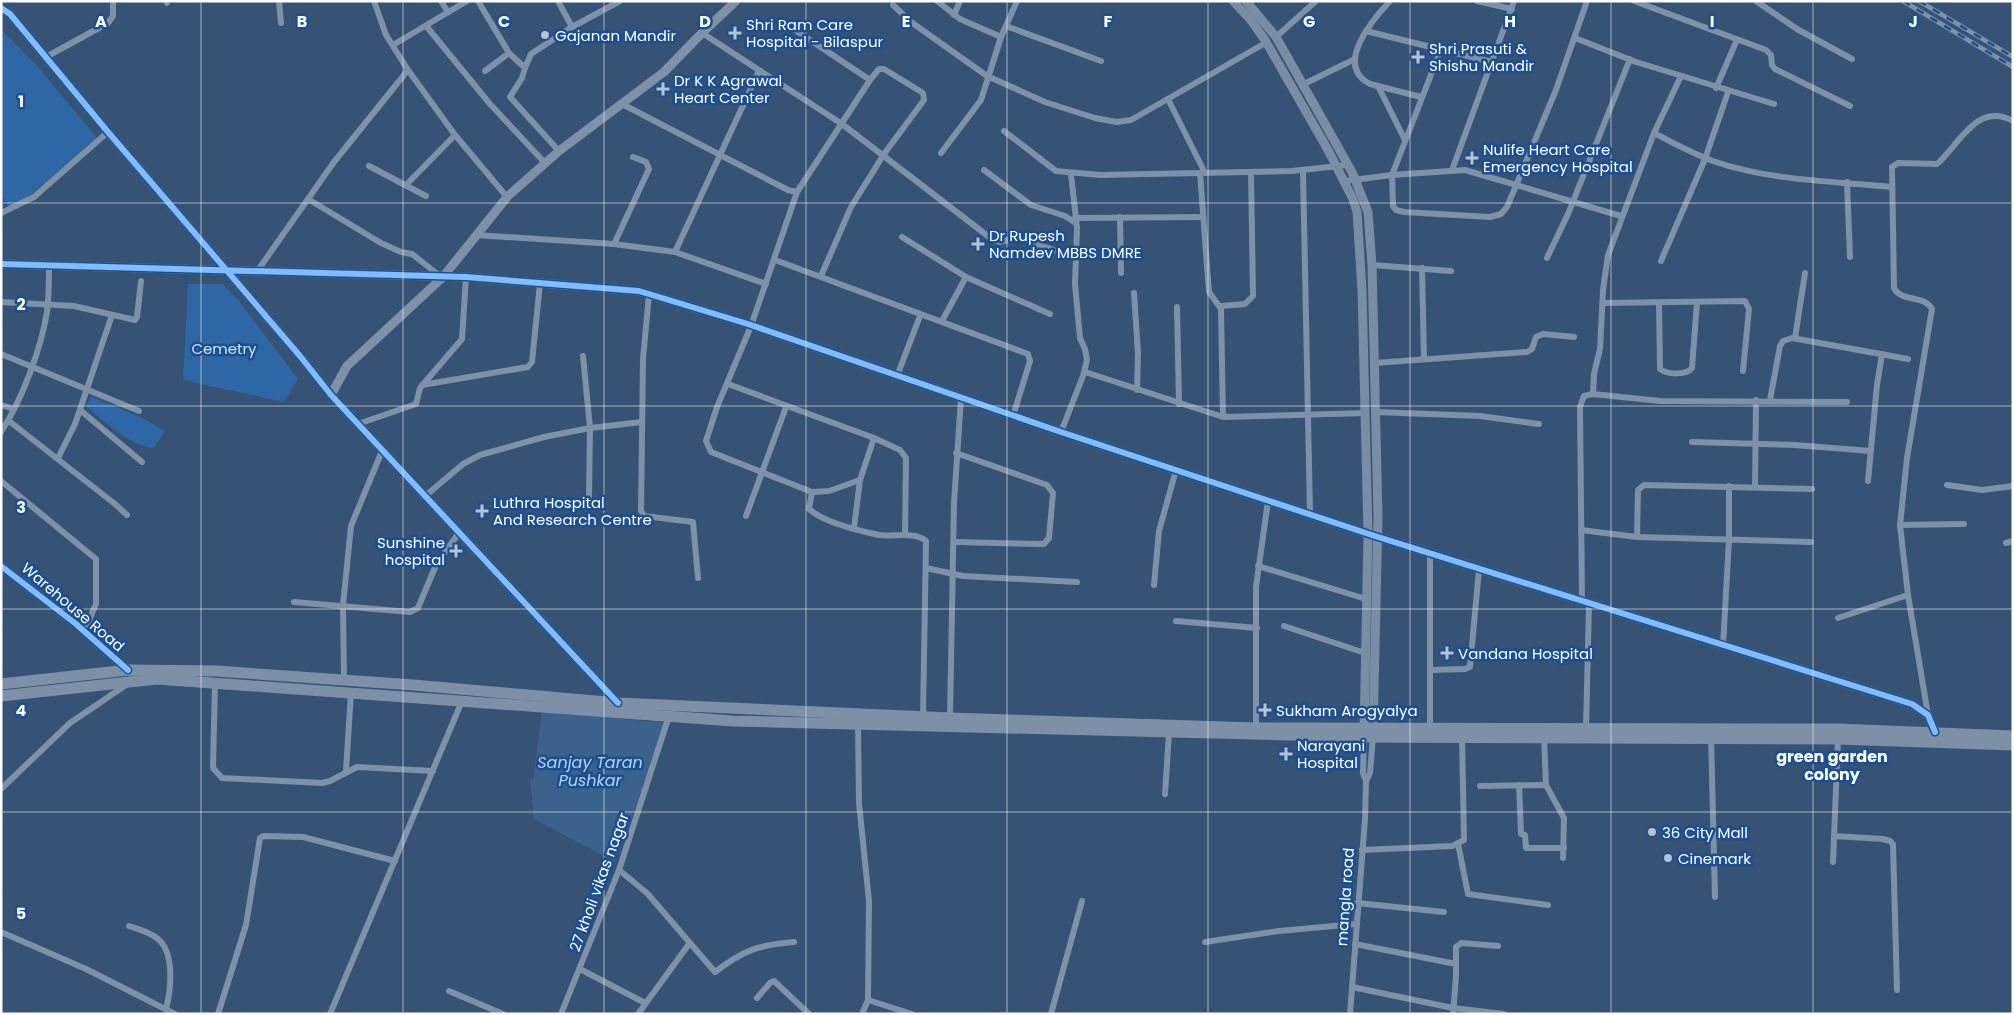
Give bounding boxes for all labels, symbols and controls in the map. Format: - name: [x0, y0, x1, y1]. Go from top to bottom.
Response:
- text: A: [95, 10, 107, 33]
- text: B: [297, 10, 307, 33]
- text: C: [498, 10, 510, 33]
- text: D: [699, 10, 711, 33]
- text: E: [902, 10, 910, 33]
- text: F: [1104, 10, 1113, 33]
- text: G: [1303, 10, 1315, 33]
- text: H: [1504, 10, 1516, 33]
- text: I: [1710, 10, 1714, 33]
- text: J: [1908, 10, 1918, 33]
- place label: Shri Ram Care Hospital - Bilaspur: [746, 14, 883, 52]
- place label: Gajanan Mandir: [555, 25, 677, 46]
- marker: Shri Ram Care Hospital - Bilaspur: [728, 26, 742, 40]
- marker: Gajanan Mandir: [539, 29, 551, 41]
- place label: Shri Prasuti & Shishu Mandir: [1429, 38, 1535, 76]
- marker: Shri Prasuti & Shishu Mandir: [1411, 50, 1425, 64]
- place label: Dr K K Agrawal Heart Center: [674, 70, 782, 108]
- marker: Dr K K Agrawal Heart Center: [656, 82, 670, 96]
- text: 1: [18, 90, 24, 113]
- place label: Nulife Heart Care Emergency Hospital: [1483, 139, 1633, 177]
- marker: Nulife Heart Care Emergency Hospital: [1465, 151, 1479, 165]
- place label: Dr Rupesh Namdev MBBS DMRE: [989, 225, 1141, 263]
- marker: Dr Rupesh Namdev MBBS DMRE: [971, 237, 985, 251]
- text: 2: [16, 293, 26, 316]
- park label: Cemetry: [191, 338, 257, 359]
- place label: Luthra Hospital And Research Centre: [493, 492, 652, 530]
- text: 3: [16, 496, 26, 519]
- marker: Luthra Hospital And Research Centre: [475, 504, 489, 518]
- place label: Sunshine hospital: [377, 532, 445, 570]
- marker: Sunshine hospital: [449, 544, 463, 558]
- street label: Warehouse Road: [17, 558, 129, 656]
- place label: Vandana Hospital: [1458, 643, 1593, 664]
- marker: Vandana Hospital: [1440, 646, 1454, 660]
- text: 4: [16, 699, 27, 722]
- place label: Sukham Arogyalya: [1276, 700, 1418, 721]
- marker: Sukham Arogyalya: [1258, 703, 1272, 717]
- place label: Narayani Hospital: [1297, 735, 1365, 773]
- district label: green garden colony: [1776, 745, 1888, 786]
- marker: Narayani Hospital: [1279, 747, 1293, 761]
- water label: Sanjay Taran Pushkar: [537, 751, 643, 792]
- street label: 27 kholi vikas nagar: [564, 809, 634, 954]
- place label: 36 City Mall: [1662, 822, 1748, 843]
- marker: 36 City Mall: [1646, 826, 1658, 838]
- street label: mangla road: [1331, 847, 1359, 947]
- place label: Cinemark: [1678, 848, 1751, 869]
- marker: Cinemark: [1662, 852, 1674, 864]
- text: 5: [16, 902, 26, 925]

